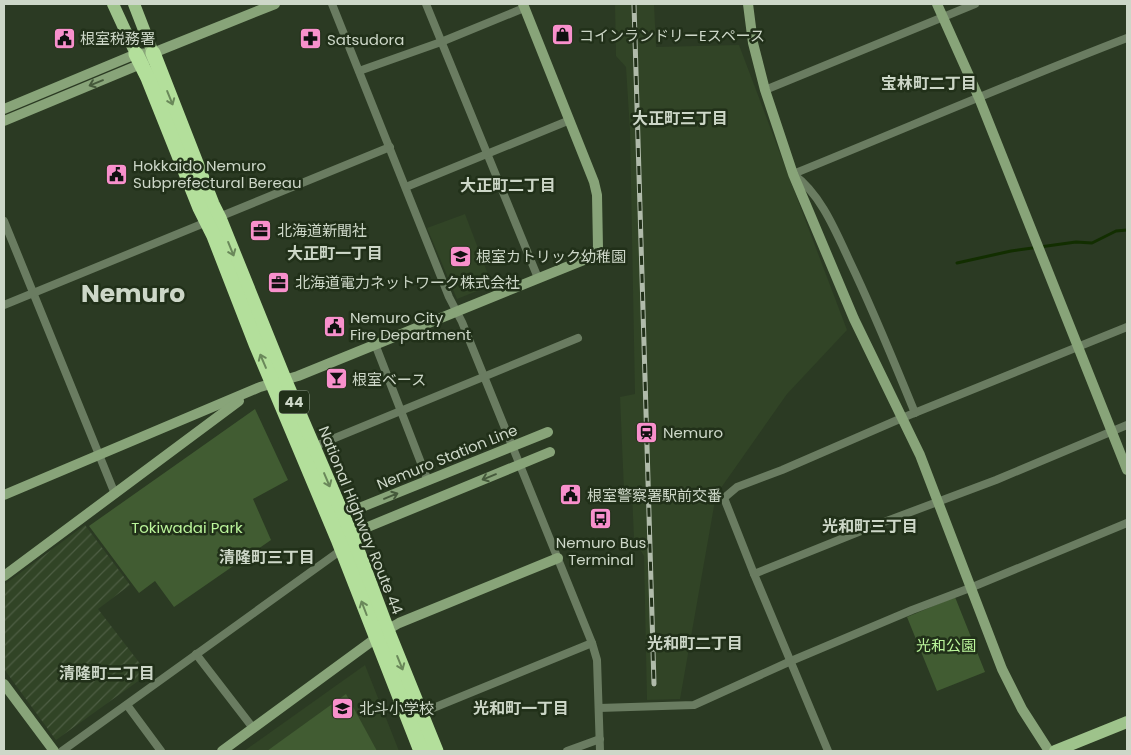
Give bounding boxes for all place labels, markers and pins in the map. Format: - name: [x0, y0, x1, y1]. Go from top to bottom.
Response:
- shop icon: コインランドリーEスペース: [551, 23, 575, 47]
- place label: コインランドリーEスペース: [579, 25, 765, 46]
- public building icon: 根室税務署: [52, 26, 76, 50]
- pharmacy icon: Satsudora: [299, 27, 323, 51]
- place label: 根室税務署: [80, 28, 155, 49]
- place label: Satsudora: [327, 29, 404, 50]
- place label: Hokkaido Nemuro Subprefectural Bereau: [133, 155, 302, 193]
- public building icon: Hokkaido Nemuro Subprefectural Bereau: [105, 162, 129, 186]
- office icon: 北海道新聞社: [249, 218, 273, 242]
- place label: 北海道新聞社: [277, 220, 367, 241]
- school or university icon: 根室カトリック幼稚園: [448, 244, 472, 268]
- place label: 根室カトリック幼稚園: [476, 246, 626, 267]
- office icon: 北海道電力ネットワーク株式会社: [267, 270, 291, 294]
- place label: 北海道電力ネットワーク株式会社: [295, 272, 520, 293]
- place label: Nemuro City Fire Department: [350, 307, 471, 345]
- public building icon: Nemuro City Fire Department: [322, 314, 346, 338]
- bar icon: 根室ベース: [324, 367, 348, 391]
- place label: 根室ベース: [352, 369, 426, 390]
- station icon: Nemuro: [635, 420, 659, 444]
- place label: Nemuro: [663, 422, 723, 443]
- public building icon: 根室警察署駅前交番: [559, 483, 583, 507]
- place label: 根室警察署駅前交番: [587, 485, 722, 506]
- bus stop icon: Nemuro Bus Terminal: [589, 507, 613, 531]
- place label: Nemuro Bus Terminal: [556, 532, 647, 570]
- school or university icon: 北斗小学校: [331, 696, 355, 720]
- place label: 北斗小学校: [359, 698, 434, 719]

